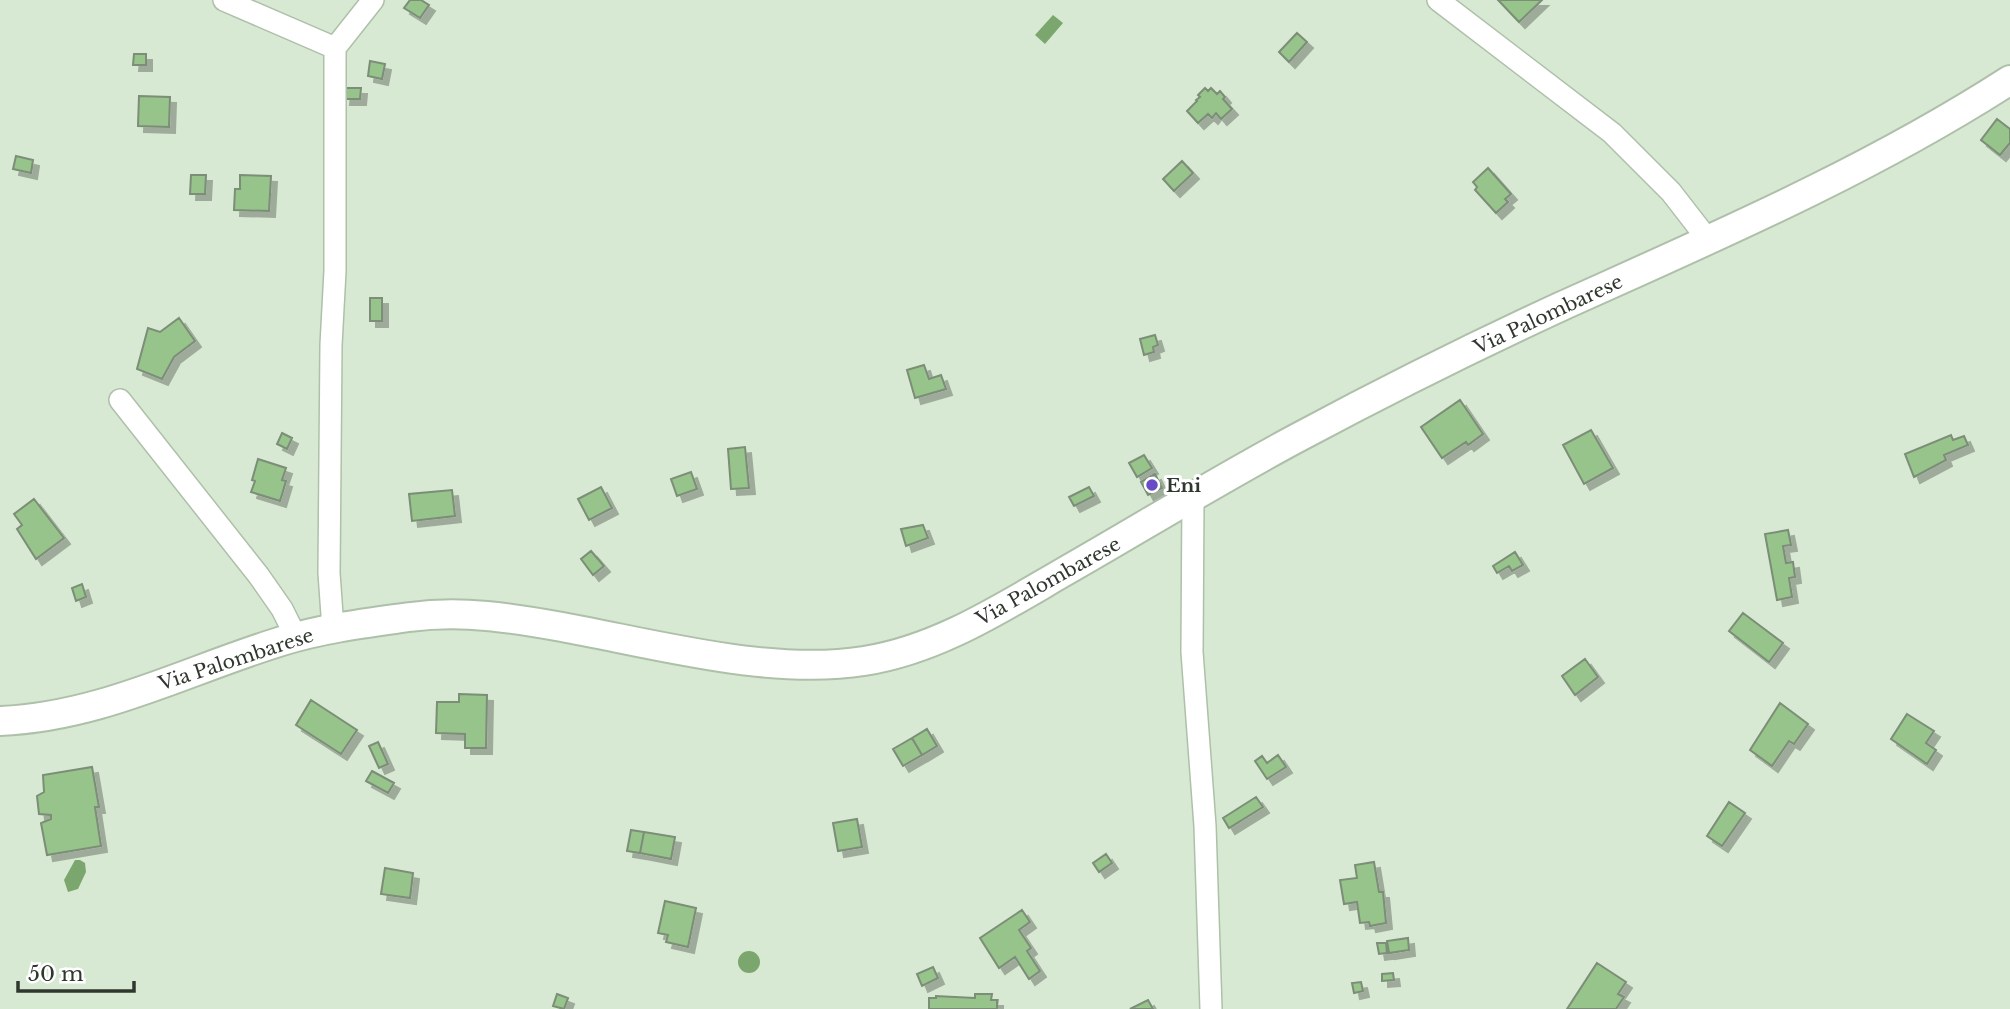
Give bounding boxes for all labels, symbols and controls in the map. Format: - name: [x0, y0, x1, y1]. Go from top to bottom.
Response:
- street label: Via Palombarese: [1469, 270, 1626, 359]
- place label: Eni: [1166, 474, 1201, 497]
- marker: Eni: [1144, 477, 1160, 493]
- street label: Via Palombarese: [971, 532, 1124, 631]
- street label: Via Palombarese: [155, 624, 317, 696]
- scale bar: [18, 950, 133, 994]
- text: 50 m: [28, 961, 84, 987]

